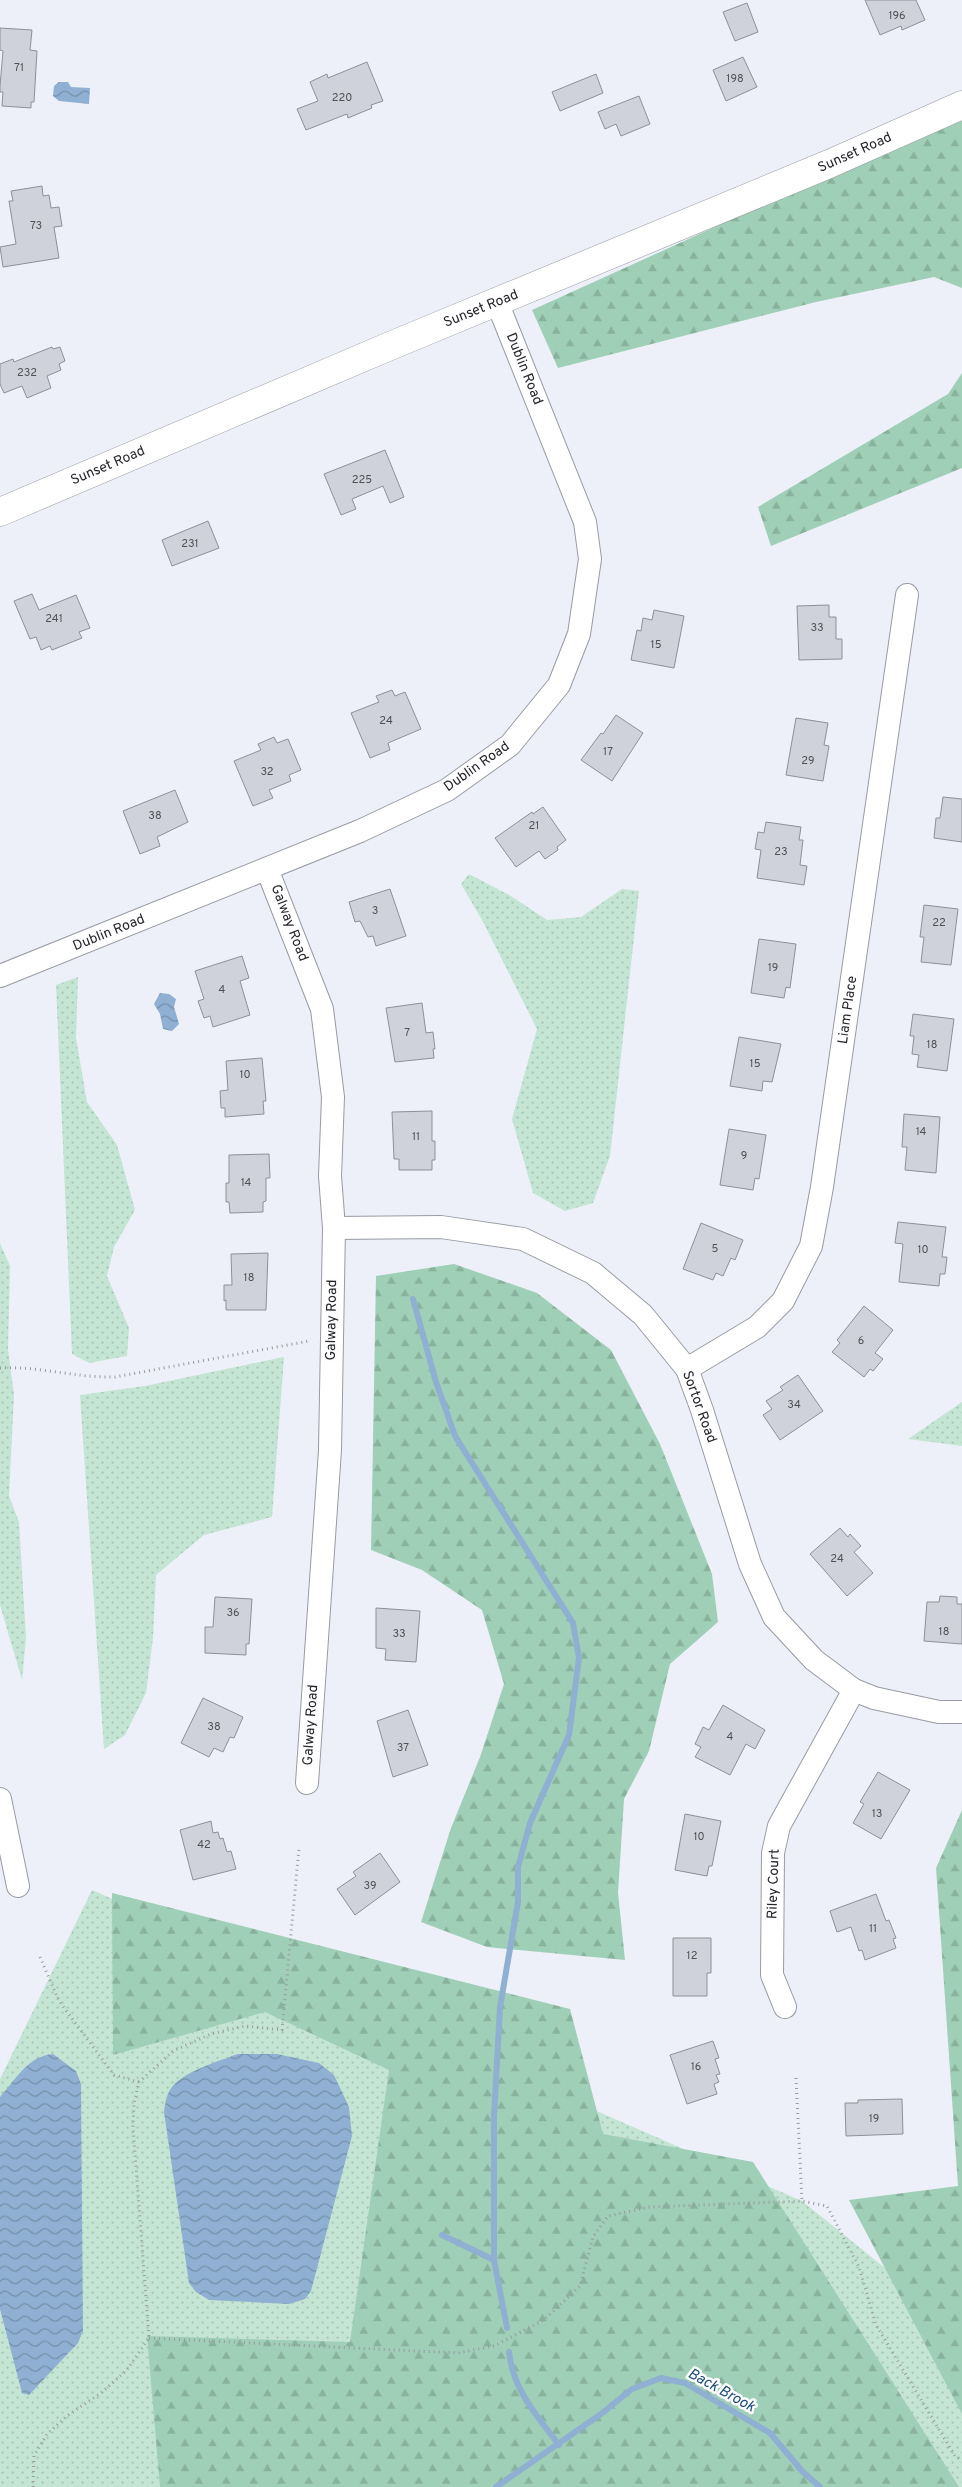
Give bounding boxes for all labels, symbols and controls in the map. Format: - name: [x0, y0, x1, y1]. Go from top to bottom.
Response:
- house number: 196: [888, 9, 906, 23]
- house number: 71: [14, 61, 24, 75]
- house number: 198: [726, 72, 744, 86]
- house number: 220: [332, 91, 352, 105]
- street label: Sunset Road: [815, 129, 895, 177]
- house number: 73: [30, 219, 42, 233]
- street label: Sunset Road: [441, 286, 521, 332]
- street label: Dublin Road: [502, 331, 546, 407]
- house number: 232: [17, 366, 37, 380]
- street label: Sunset Road: [68, 443, 148, 489]
- house number: 225: [352, 473, 372, 487]
- house number: 231: [181, 537, 199, 551]
- house number: 241: [45, 612, 63, 626]
- house number: 33: [810, 621, 824, 635]
- house number: 15: [651, 638, 662, 652]
- house number: 24: [379, 714, 393, 728]
- street label: Dublin Road: [441, 738, 513, 796]
- house number: 17: [603, 745, 613, 759]
- house number: 29: [801, 754, 815, 768]
- house number: 32: [260, 765, 274, 779]
- house number: 38: [148, 809, 162, 823]
- house number: 21: [529, 819, 539, 833]
- house number: 23: [774, 845, 788, 859]
- street label: Galway Road: [267, 882, 311, 964]
- house number: 3: [372, 904, 378, 918]
- street label: Dublin Road: [71, 911, 147, 955]
- house number: 22: [932, 916, 946, 930]
- house number: 19: [768, 961, 778, 975]
- street label: Liam Place: [835, 975, 861, 1045]
- house number: 4: [219, 983, 226, 997]
- house number: 7: [404, 1026, 410, 1040]
- house number: 18: [927, 1038, 937, 1052]
- house number: 15: [750, 1057, 761, 1071]
- house number: 10: [239, 1068, 251, 1082]
- house number: 14: [916, 1125, 927, 1139]
- house number: 11: [412, 1130, 420, 1144]
- house number: 9: [741, 1149, 747, 1163]
- house number: 14: [241, 1176, 252, 1190]
- house number: 5: [712, 1242, 719, 1256]
- house number: 10: [917, 1243, 929, 1257]
- house number: 18: [244, 1271, 254, 1285]
- street label: Galway Road: [323, 1279, 341, 1361]
- house number: 6: [858, 1334, 864, 1348]
- street label: Sortor Road: [678, 1369, 720, 1445]
- house number: 34: [787, 1398, 801, 1412]
- house number: 24: [830, 1552, 844, 1566]
- house number: 36: [226, 1606, 240, 1620]
- house number: 18: [939, 1625, 949, 1639]
- house number: 33: [392, 1627, 406, 1641]
- street label: Galway Road: [300, 1684, 322, 1766]
- house number: 38: [207, 1720, 221, 1734]
- house number: 4: [727, 1730, 734, 1744]
- house number: 37: [397, 1741, 409, 1755]
- house number: 13: [872, 1807, 882, 1821]
- house number: 10: [693, 1830, 705, 1844]
- house number: 42: [197, 1838, 211, 1852]
- street label: Riley Court: [764, 1849, 784, 1919]
- house number: 39: [364, 1879, 376, 1893]
- house number: 11: [869, 1922, 877, 1936]
- house number: 12: [687, 1949, 697, 1963]
- house number: 16: [691, 2060, 701, 2074]
- house number: 19: [869, 2112, 879, 2126]
- water label: Back Brook: [684, 2365, 758, 2417]

